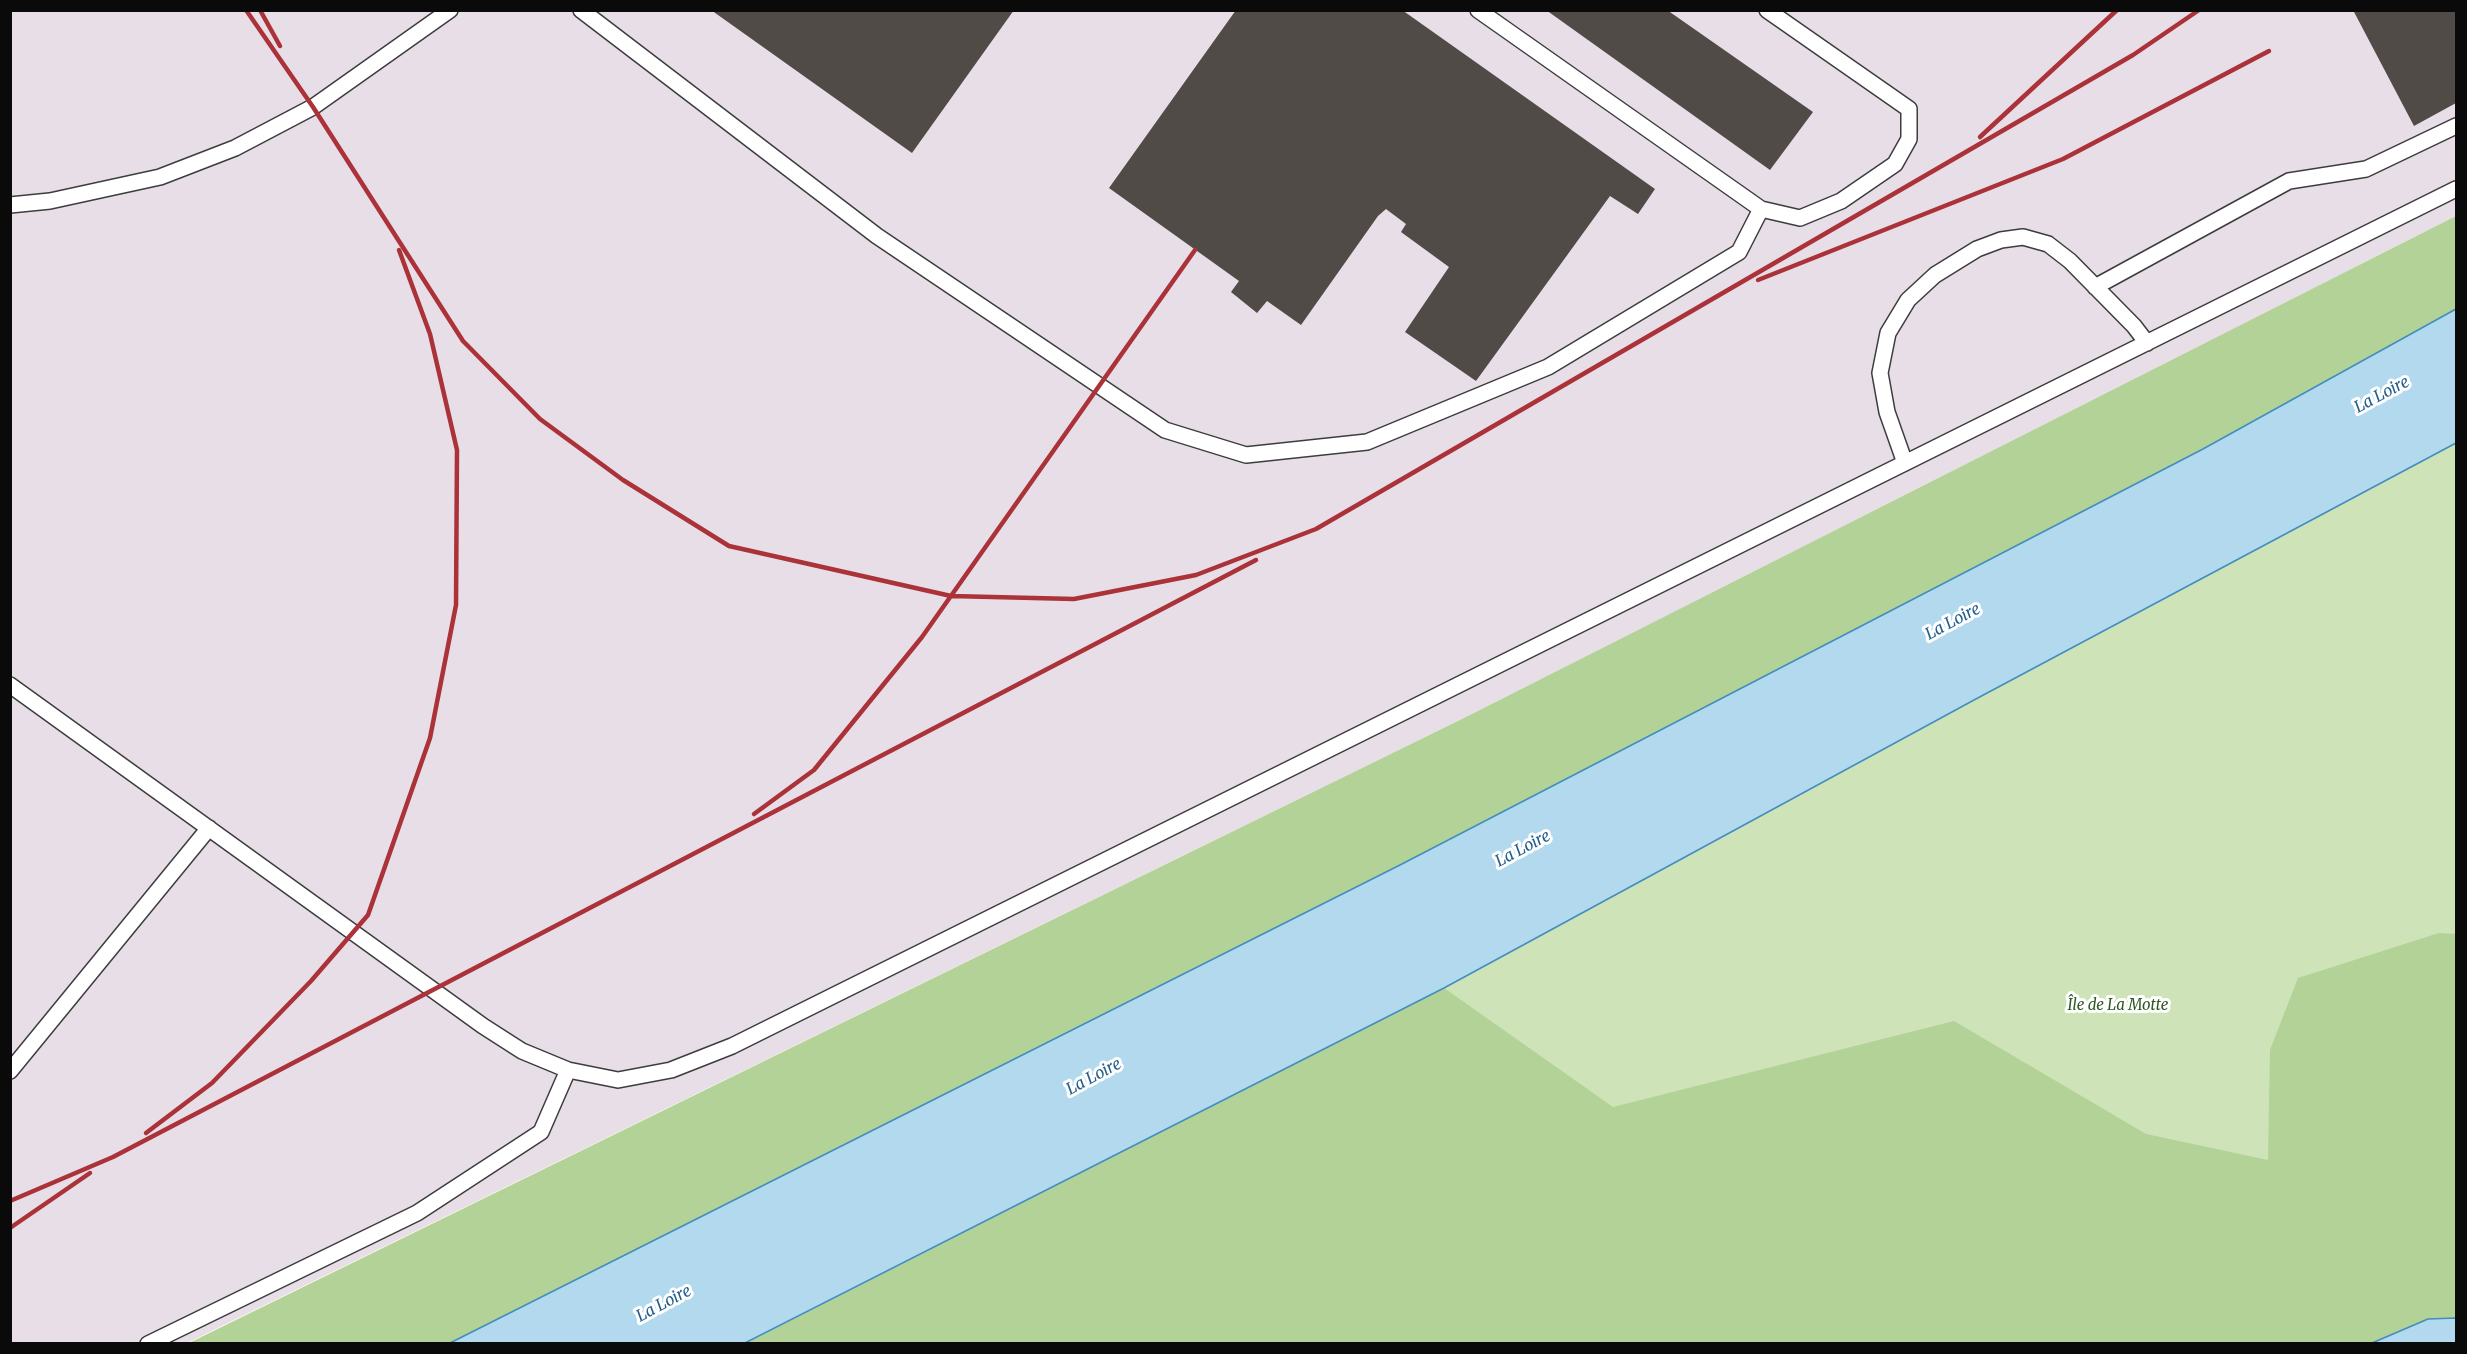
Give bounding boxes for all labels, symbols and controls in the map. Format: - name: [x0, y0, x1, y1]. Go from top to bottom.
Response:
- water label: La Loire: [2351, 373, 2413, 417]
- water label: La Loire: [1922, 600, 1984, 644]
- water label: La Loire: [1492, 827, 1554, 871]
- park label: Île de La Motte: [2068, 997, 2168, 1015]
- water label: La Loire: [1063, 1055, 1125, 1099]
- water label: La Loire: [633, 1282, 695, 1326]

